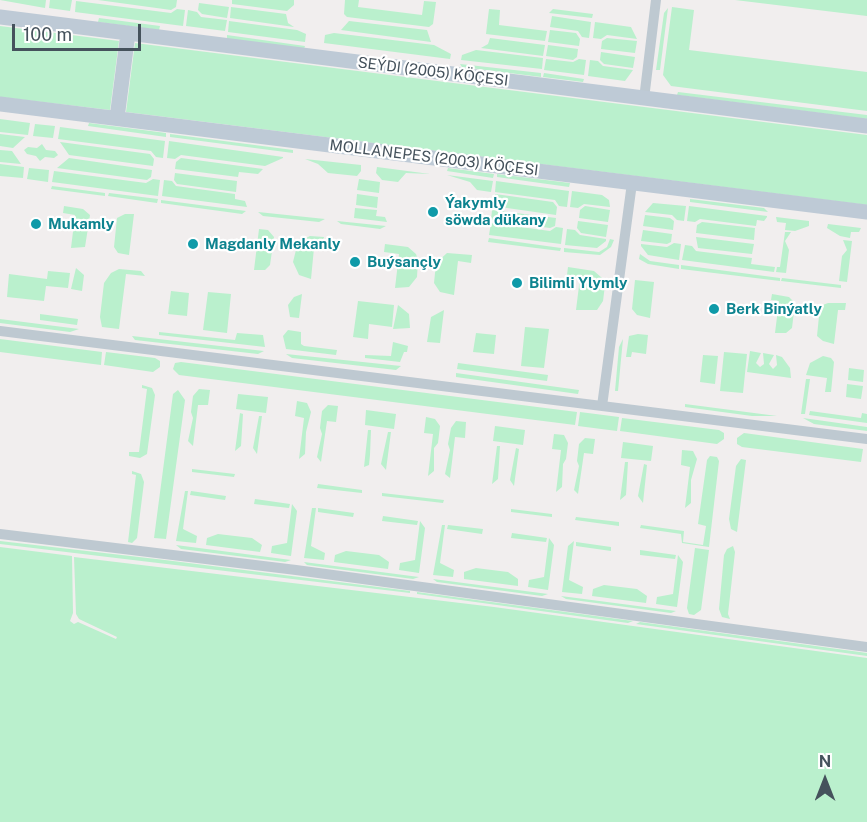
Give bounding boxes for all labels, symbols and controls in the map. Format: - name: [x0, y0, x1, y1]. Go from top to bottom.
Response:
- scale bar: [15, 12, 144, 50]
- text: 100 m: [23, 24, 72, 45]
- street label: SEÝDI (2005) KÖÇESI: [357, 54, 509, 90]
- street label: MOLLANEPES (2003) KÖÇESI: [329, 136, 539, 180]
- place label: Ýakymly söwda dükany: [445, 194, 546, 229]
- marker: Ýakymly söwda dükany: [426, 205, 440, 219]
- place label: Mukamly: [48, 215, 114, 233]
- marker: Mukamly: [29, 217, 43, 231]
- place label: Magdanly Mekanly: [205, 235, 340, 253]
- marker: Magdanly Mekanly: [186, 237, 200, 251]
- place label: Buýsançly: [367, 253, 441, 271]
- marker: Buýsançly: [348, 255, 362, 269]
- place label: Bilimli Ylymly: [529, 274, 627, 292]
- marker: Bilimli Ylymly: [510, 276, 524, 290]
- place label: Berk Binýatly: [726, 300, 822, 318]
- marker: Berk Binýatly: [707, 302, 721, 316]
- north arrow: [795, 750, 855, 810]
- text: N: [819, 752, 831, 771]

